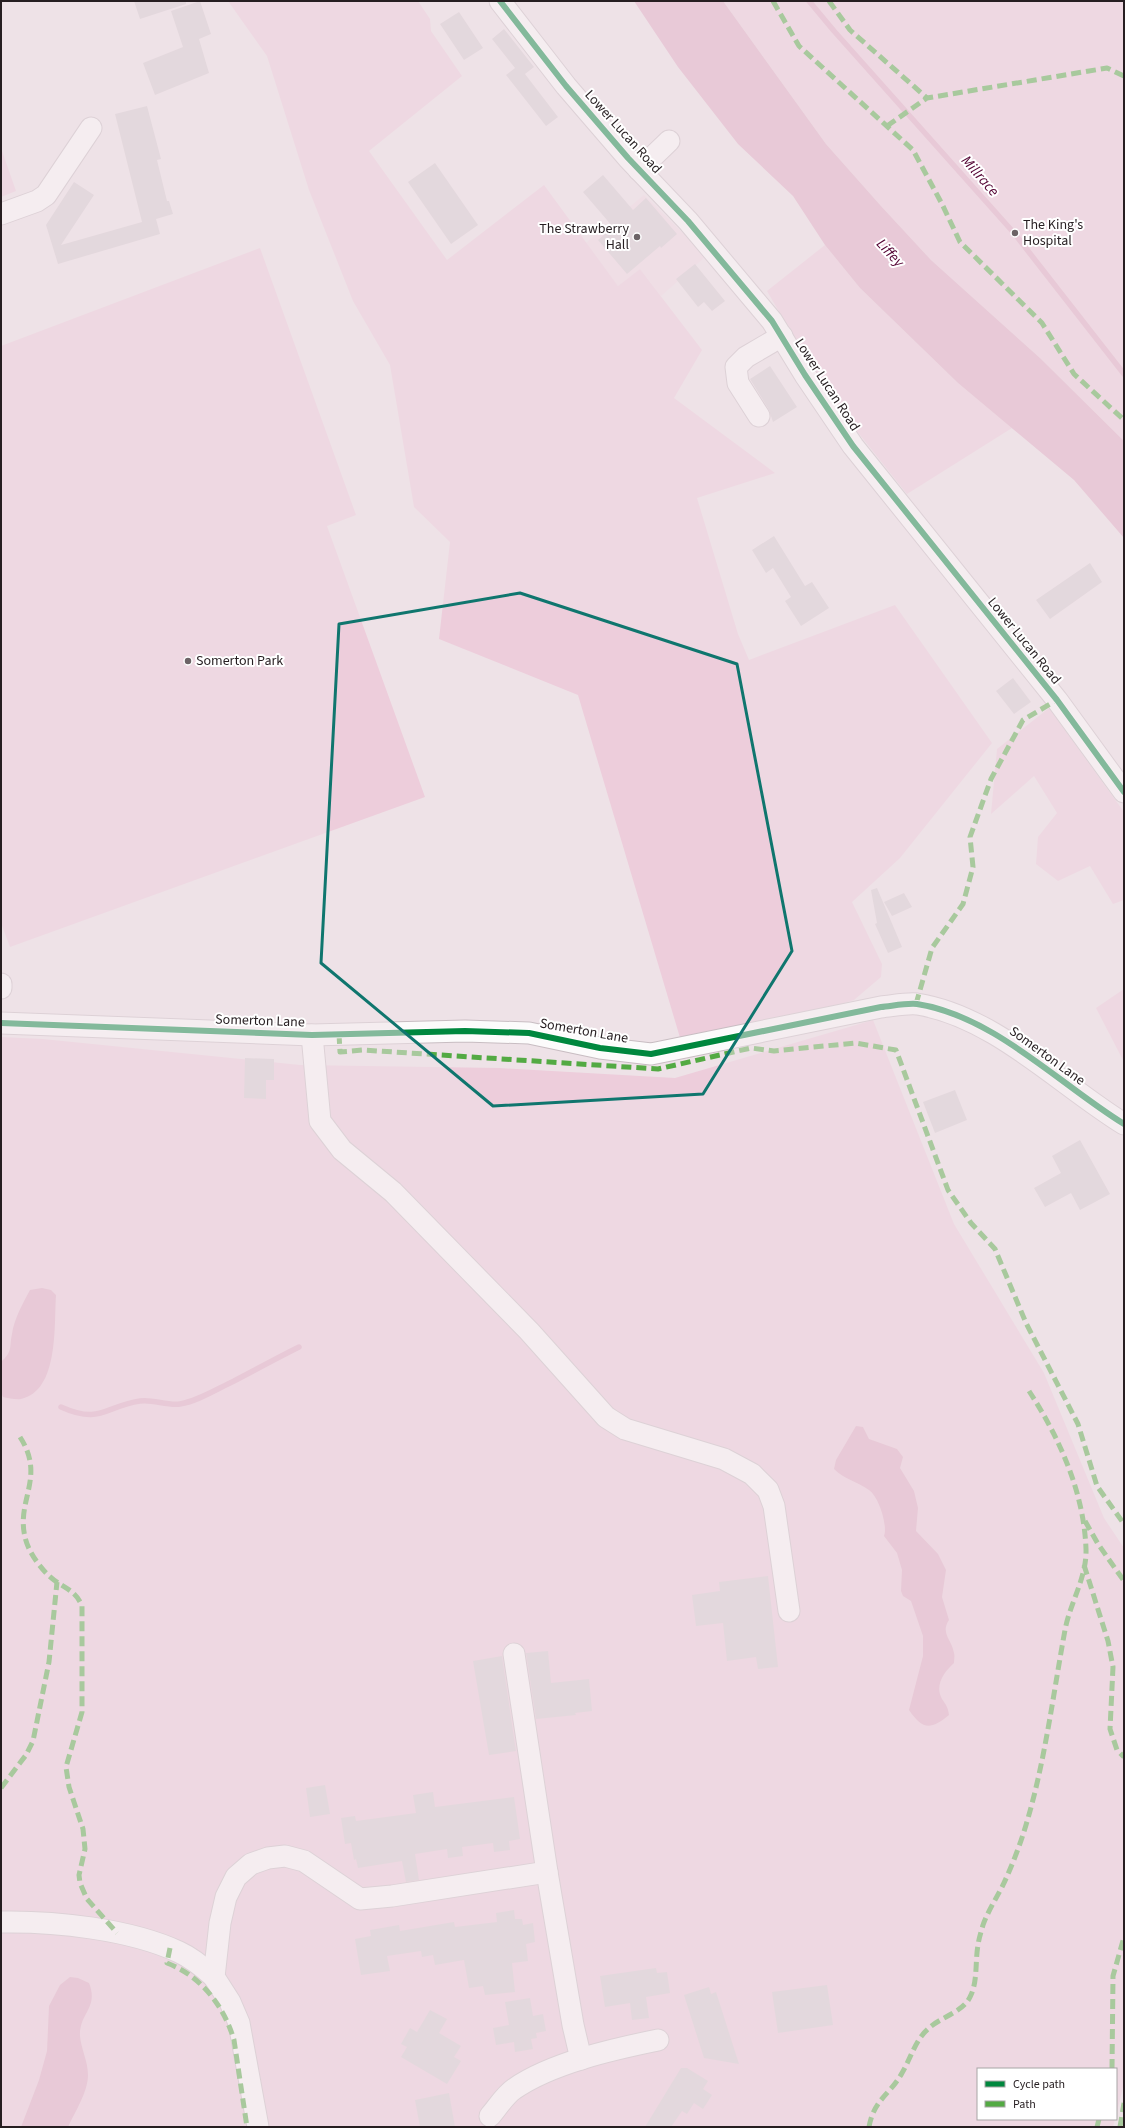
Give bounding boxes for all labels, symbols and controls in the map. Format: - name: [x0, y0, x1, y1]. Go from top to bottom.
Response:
- street label: Lower Lucan Road: [580, 86, 666, 178]
- water label: Millrace: [956, 151, 1004, 201]
- place label: The King's Hospital: [1023, 215, 1083, 251]
- place label: The Strawberry Hall: [539, 219, 629, 255]
- marker: The King's Hospital: [1010, 228, 1020, 238]
- marker: The Strawberry Hall: [632, 232, 642, 242]
- water label: Liffey: [871, 234, 910, 273]
- street label: Lower Lucan Road: [790, 335, 864, 435]
- street label: Lower Lucan Road: [983, 593, 1065, 689]
- place label: Somerton Park: [196, 651, 283, 671]
- marker: Somerton Park: [183, 656, 193, 666]
- street label: Somerton Lane: [215, 1009, 305, 1033]
- street label: Somerton Lane: [538, 1013, 630, 1049]
- street label: Somerton Lane: [1005, 1022, 1089, 1090]
- legend: [977, 2068, 1117, 2120]
- text: Cycle path: [1013, 2076, 1065, 2093]
- text: Path: [1013, 2096, 1036, 2113]

